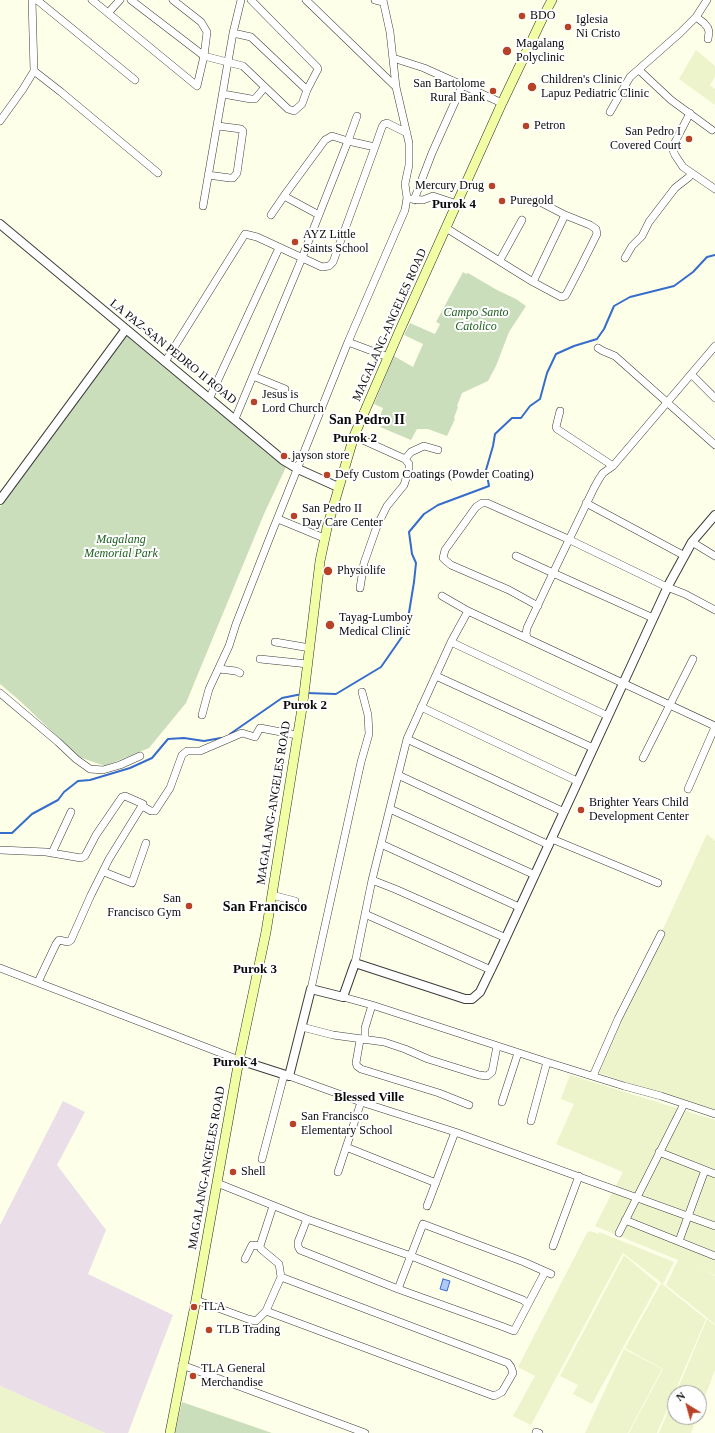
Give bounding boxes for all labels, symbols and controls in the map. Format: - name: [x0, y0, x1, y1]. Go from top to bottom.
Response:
- place label: BDO: [530, 9, 555, 23]
- marker: BDO: [517, 11, 527, 21]
- place label: Iglesia Ni Cristo: [576, 13, 620, 41]
- marker: Iglesia Ni Cristo: [563, 22, 573, 32]
- place label: Magalang Polyclinic: [516, 37, 565, 65]
- marker: Magalang Polyclinic: [501, 45, 513, 57]
- place label: Children's Clinic Lapuz Pediatric Clinic: [541, 73, 649, 101]
- place label: San Bartolome Rural Bank: [413, 77, 485, 105]
- marker: Children's Clinic Lapuz Pediatric Clinic: [526, 81, 538, 93]
- marker: San Bartolome Rural Bank: [488, 86, 498, 96]
- place label: Petron: [534, 119, 565, 133]
- marker: Petron: [521, 121, 531, 131]
- place label: San Pedro I Covered Court: [610, 125, 681, 153]
- marker: San Pedro I Covered Court: [684, 134, 694, 144]
- place label: Mercury Drug: [415, 179, 484, 193]
- marker: Mercury Drug: [487, 181, 497, 191]
- place label: Puregold: [510, 194, 553, 208]
- marker: Puregold: [497, 196, 507, 206]
- district label: Purok 4: [432, 197, 476, 213]
- place label: AYZ Little Saints School: [303, 228, 369, 256]
- marker: AYZ Little Saints School: [290, 237, 300, 247]
- street label: MAGALANG-ANGELES ROAD: [350, 246, 430, 404]
- street label: LA PAZ-SAN PEDRO II ROAD: [107, 296, 239, 408]
- park label: Campo Santo Catolico: [443, 306, 509, 334]
- place label: Jesus is Lord Church: [262, 388, 324, 416]
- marker: Jesus is Lord Church: [249, 397, 259, 407]
- district label: San Pedro II: [329, 412, 405, 428]
- district label: Purok 2: [333, 431, 377, 447]
- place label: jayson store: [292, 449, 350, 463]
- marker: jayson store: [279, 451, 289, 461]
- place label: Defy Custom Coatings (Powder Coating): [335, 468, 534, 482]
- marker: Defy Custom Coatings (Powder Coating): [322, 470, 332, 480]
- place label: San Pedro II Day Care Center: [302, 502, 383, 530]
- marker: San Pedro II Day Care Center: [289, 511, 299, 521]
- park label: Magalang Memorial Park: [84, 533, 158, 561]
- place label: Physiolife: [337, 564, 386, 578]
- marker: Physiolife: [322, 565, 334, 577]
- place label: Tayag-Lumboy Medical Clinic: [339, 611, 413, 639]
- marker: Tayag-Lumboy Medical Clinic: [324, 619, 336, 631]
- district label: Purok 2: [283, 698, 327, 714]
- street label: MAGALANG-ANGELES ROAD: [254, 720, 294, 886]
- place label: Brighter Years Child Development Center: [589, 796, 689, 824]
- marker: Brighter Years Child Development Center: [576, 805, 586, 815]
- place label: San Francisco Gym: [107, 892, 181, 920]
- district label: San Francisco: [223, 899, 307, 915]
- marker: San Francisco Gym: [184, 901, 194, 911]
- district label: Purok 3: [233, 962, 277, 978]
- district label: Purok 4: [213, 1055, 257, 1071]
- street label: MAGALANG-ANGELES ROAD: [186, 1085, 228, 1251]
- district label: Blessed Ville: [334, 1090, 404, 1106]
- place label: San Francisco Elementary School: [301, 1110, 393, 1138]
- marker: San Francisco Elementary School: [288, 1119, 298, 1129]
- place label: Shell: [241, 1165, 266, 1179]
- marker: Shell: [228, 1167, 238, 1177]
- place label: TLA: [202, 1300, 225, 1314]
- marker: TLA: [189, 1302, 199, 1312]
- place label: TLB Trading: [217, 1323, 280, 1337]
- marker: TLB Trading: [204, 1325, 214, 1335]
- place label: TLA General Merchandise: [201, 1362, 265, 1390]
- marker: TLA General Merchandise: [188, 1371, 198, 1381]
- north arrow: [667, 1385, 707, 1425]
- text: N: [674, 1389, 687, 1403]

